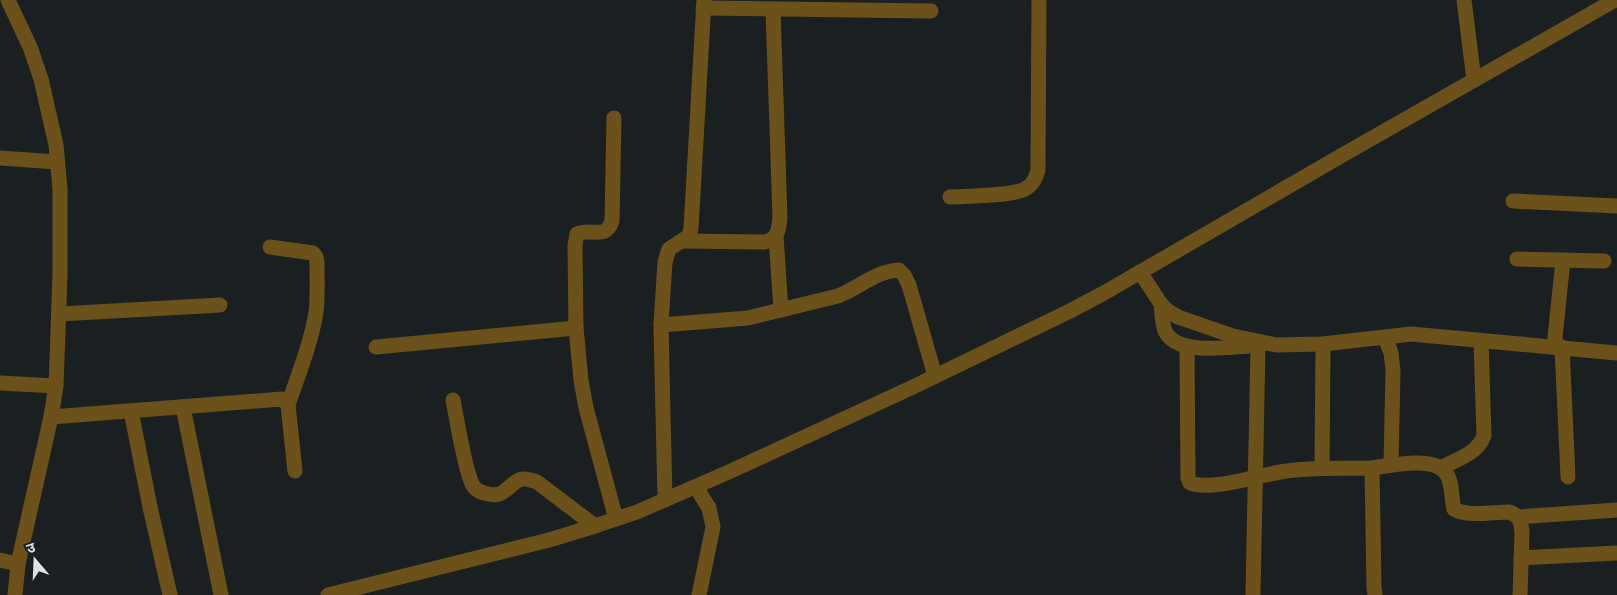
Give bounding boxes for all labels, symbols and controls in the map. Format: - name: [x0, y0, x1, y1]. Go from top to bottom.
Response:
- north arrow: [10, 535, 60, 585]
- text: उ: [24, 538, 38, 558]

